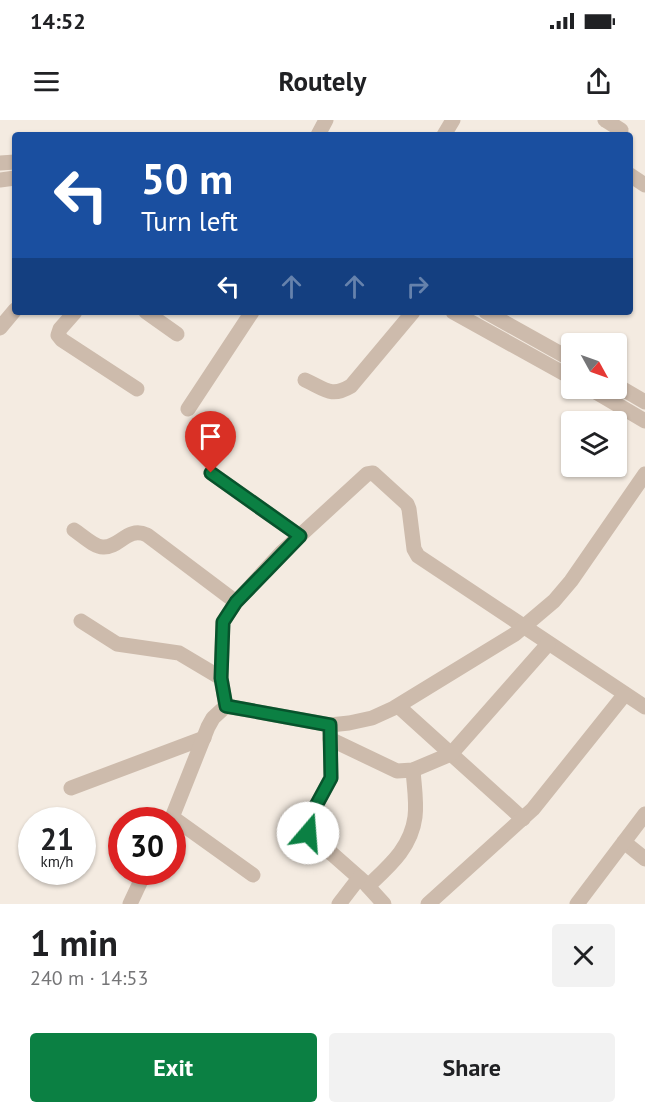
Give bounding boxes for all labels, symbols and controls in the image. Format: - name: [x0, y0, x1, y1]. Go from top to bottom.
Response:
- text: 14:52: [30, 7, 86, 35]
- text: Routely: [279, 64, 366, 98]
- icon: menu: [30, 65, 63, 98]
- icon: share: [582, 65, 615, 98]
- text: 50 m: [141, 151, 233, 206]
- icon: left: [42, 156, 120, 234]
- text: Turn left: [141, 204, 238, 238]
- icon: left: [212, 270, 245, 303]
- icon: ahead: [275, 270, 308, 303]
- icon: ahead: [338, 270, 371, 303]
- icon: right: [401, 270, 434, 303]
- north arrow: [561, 333, 627, 399]
- map controls: [561, 333, 627, 477]
- pin: [185, 411, 236, 473]
- button: layers: [561, 411, 627, 477]
- icon: arrive: [194, 420, 227, 453]
- position arrow: [276, 801, 340, 865]
- speed limit sign: 30: [108, 807, 186, 885]
- text: 21: [40, 819, 74, 858]
- text: km/h: [41, 852, 73, 871]
- text: 1 min: [30, 919, 118, 966]
- button: close: [552, 924, 615, 987]
- text: 240 m · 14:53: [30, 965, 148, 991]
- button: Exit: [30, 1033, 317, 1102]
- button: Share: [329, 1033, 615, 1102]

